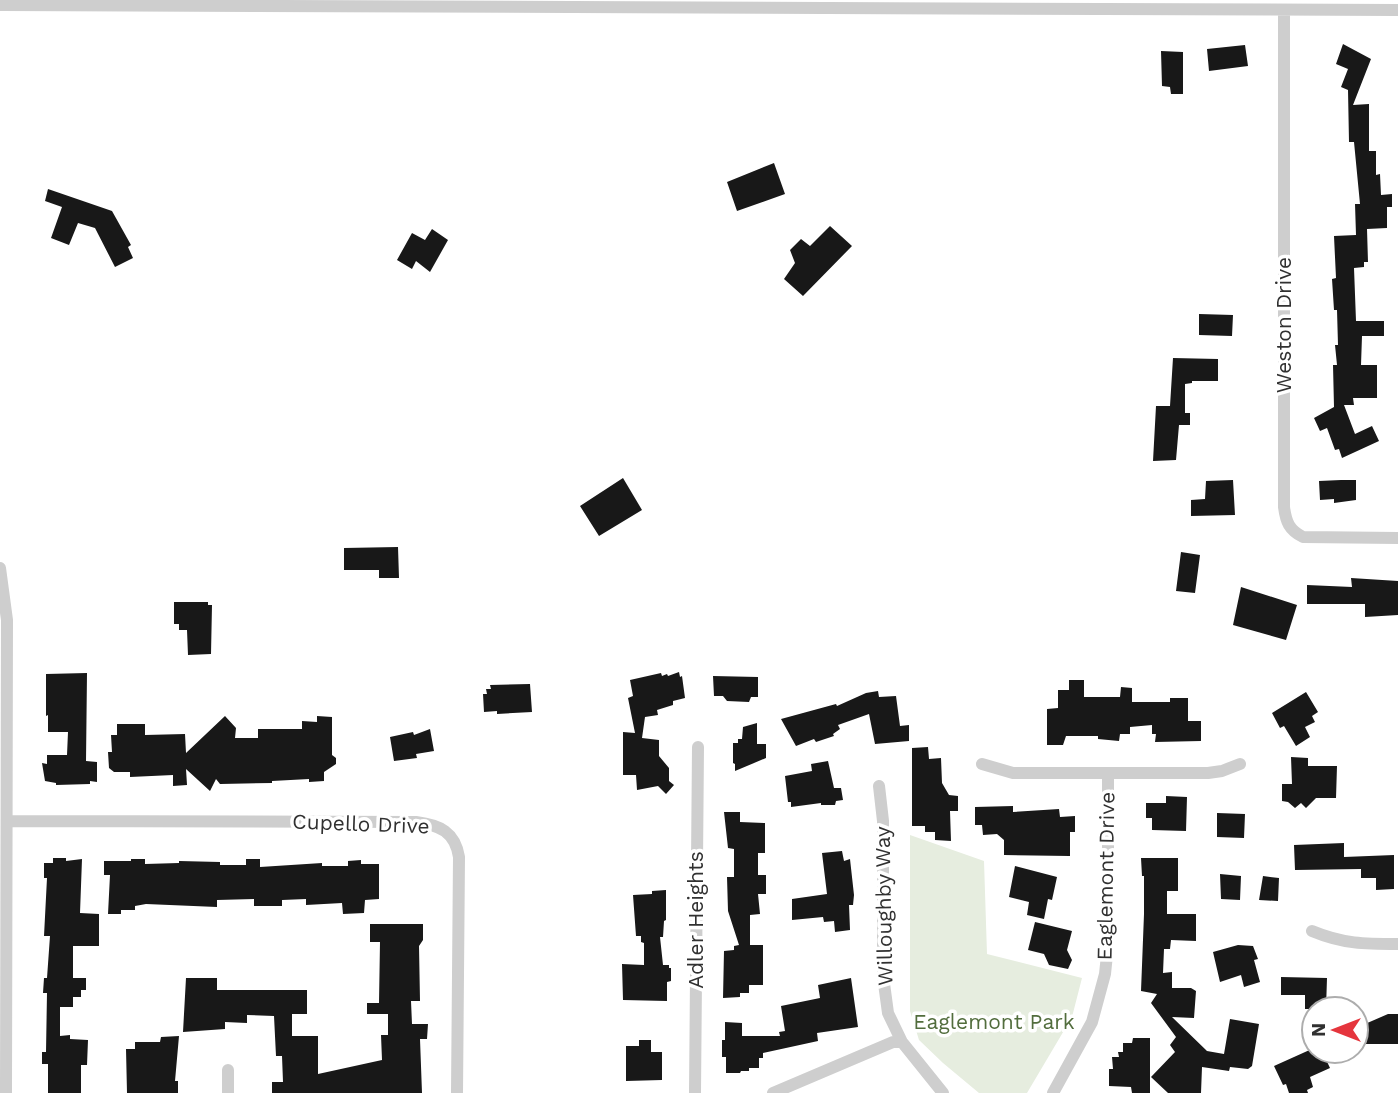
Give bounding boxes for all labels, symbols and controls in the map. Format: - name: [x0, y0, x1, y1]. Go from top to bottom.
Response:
- street label: Weston Drive: [1271, 257, 1296, 393]
- street label: Eaglemont Drive: [1092, 791, 1119, 961]
- street label: Cupello Drive: [292, 809, 430, 838]
- street label: Willoughby Way: [870, 826, 897, 986]
- street label: Adler Heights: [683, 851, 708, 989]
- north arrow: [1300, 995, 1370, 1065]
- park label: Eaglemont Park: [913, 1009, 1075, 1034]
- text: N: [1307, 1023, 1330, 1037]

